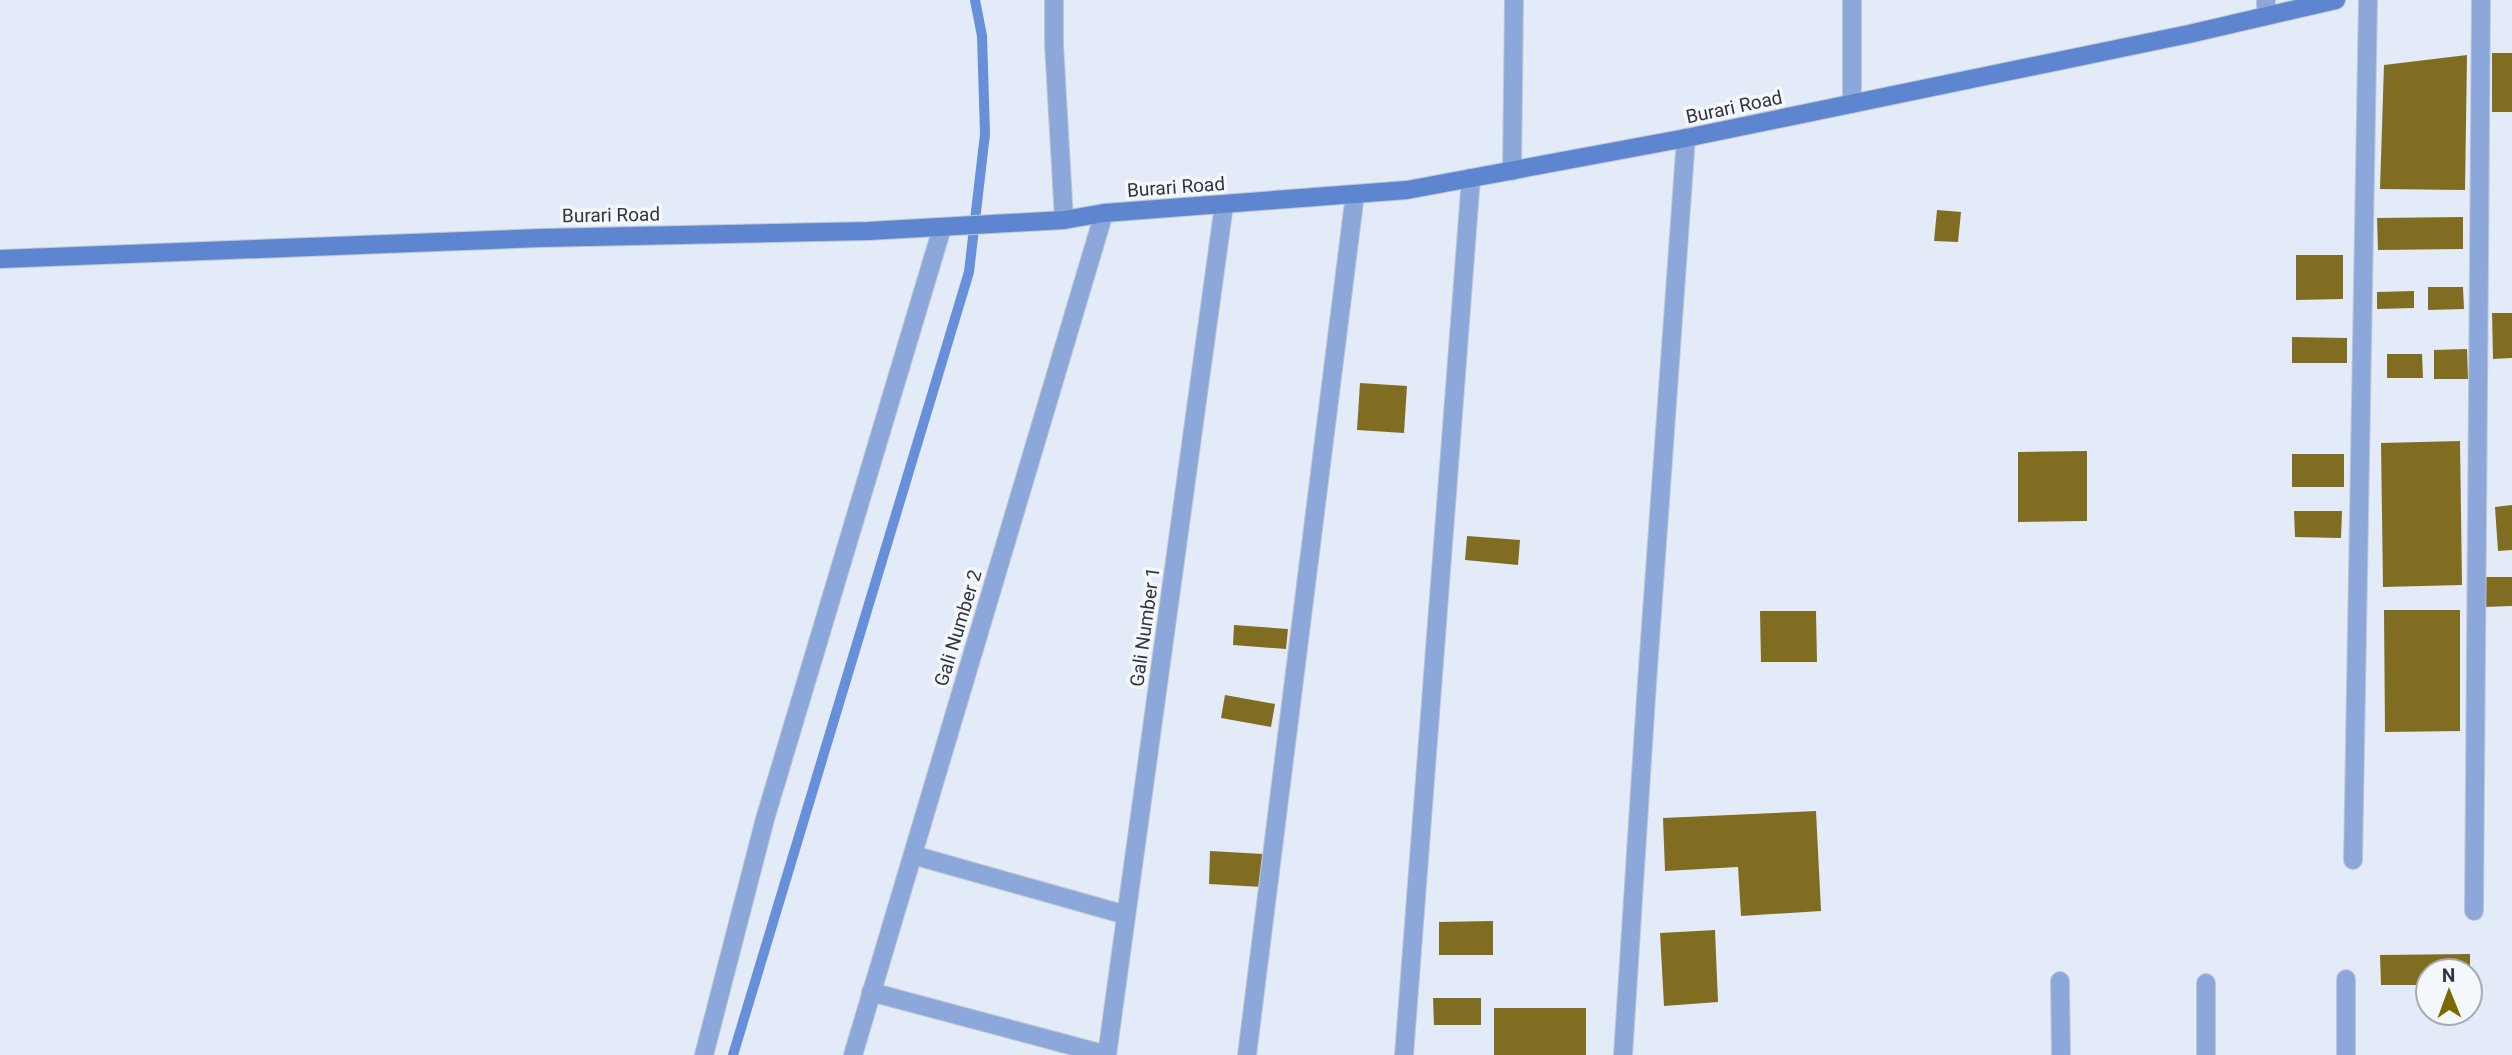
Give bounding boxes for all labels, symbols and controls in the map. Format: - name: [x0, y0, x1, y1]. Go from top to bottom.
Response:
- street label: Burari Road: [1684, 86, 1784, 128]
- street label: Burari Road: [1126, 172, 1226, 202]
- street label: Burari Road: [562, 203, 660, 227]
- street label: Gali Number 1: [1125, 566, 1165, 688]
- street label: Gali Number 2: [929, 567, 987, 689]
- north arrow: [2414, 957, 2484, 1027]
- text: N: [2442, 964, 2456, 987]

